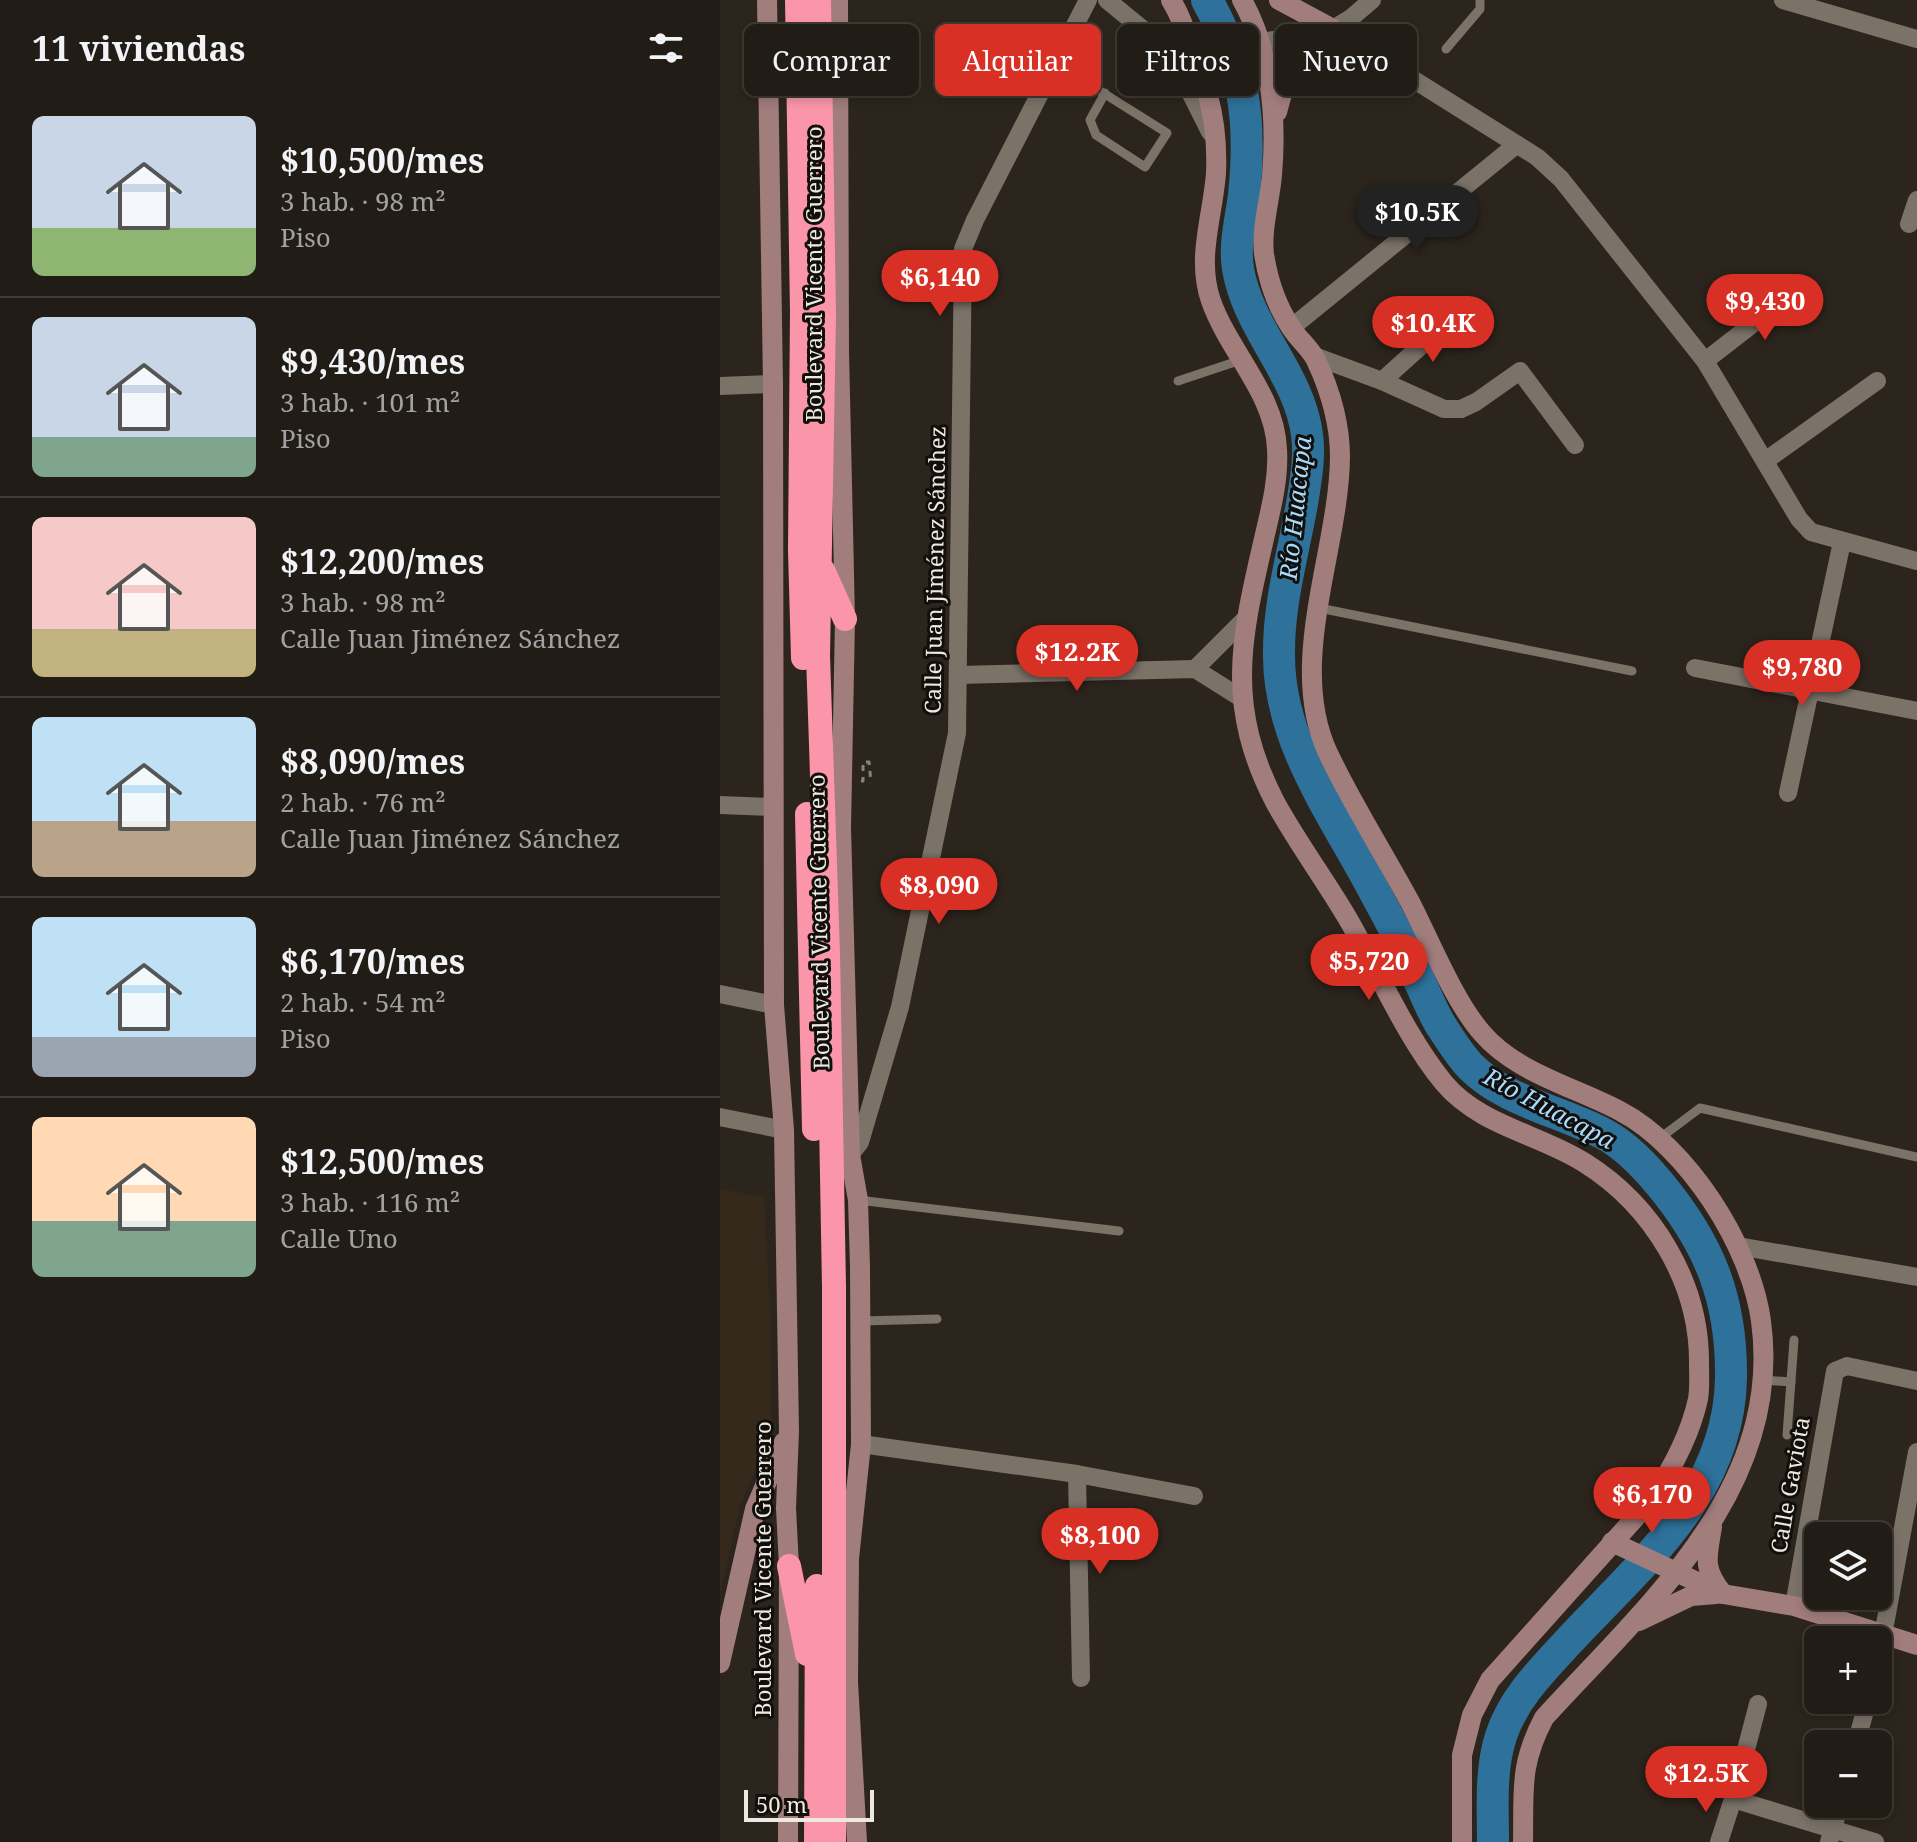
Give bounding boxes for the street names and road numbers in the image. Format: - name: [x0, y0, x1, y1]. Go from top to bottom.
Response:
- street label: Boulevard Vicente Guerrero: [798, 126, 828, 422]
- street label: Calle Juan Jiménez Sánchez: [916, 426, 952, 714]
- street label: Boulevard Vicente Guerrero: [800, 774, 836, 1070]
- street label: Calle Gaviota: [1762, 1414, 1816, 1555]
- street label: Boulevard Vicente Guerrero: [747, 1421, 777, 1717]

